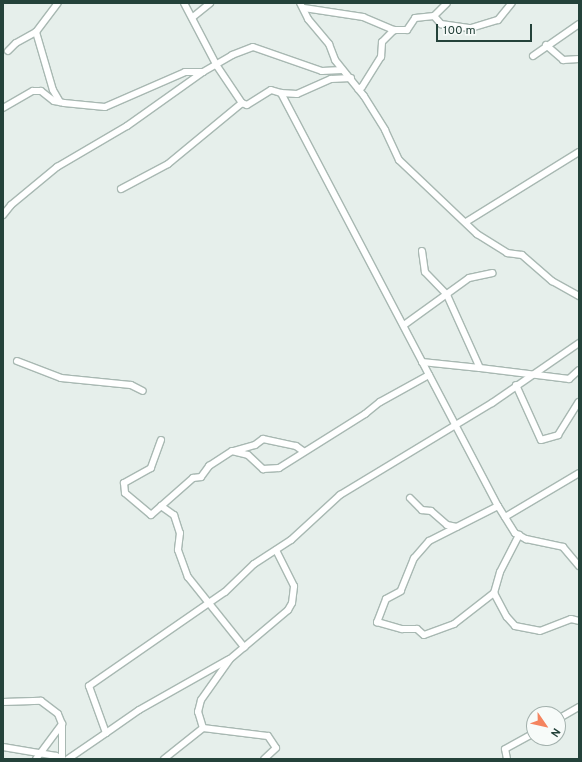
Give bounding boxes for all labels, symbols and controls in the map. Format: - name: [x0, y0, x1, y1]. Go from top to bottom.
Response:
- scale bar: [438, 16, 534, 42]
- text: 100 m: [443, 23, 476, 39]
- north arrow: [526, 706, 566, 746]
- text: N: [547, 725, 563, 739]

